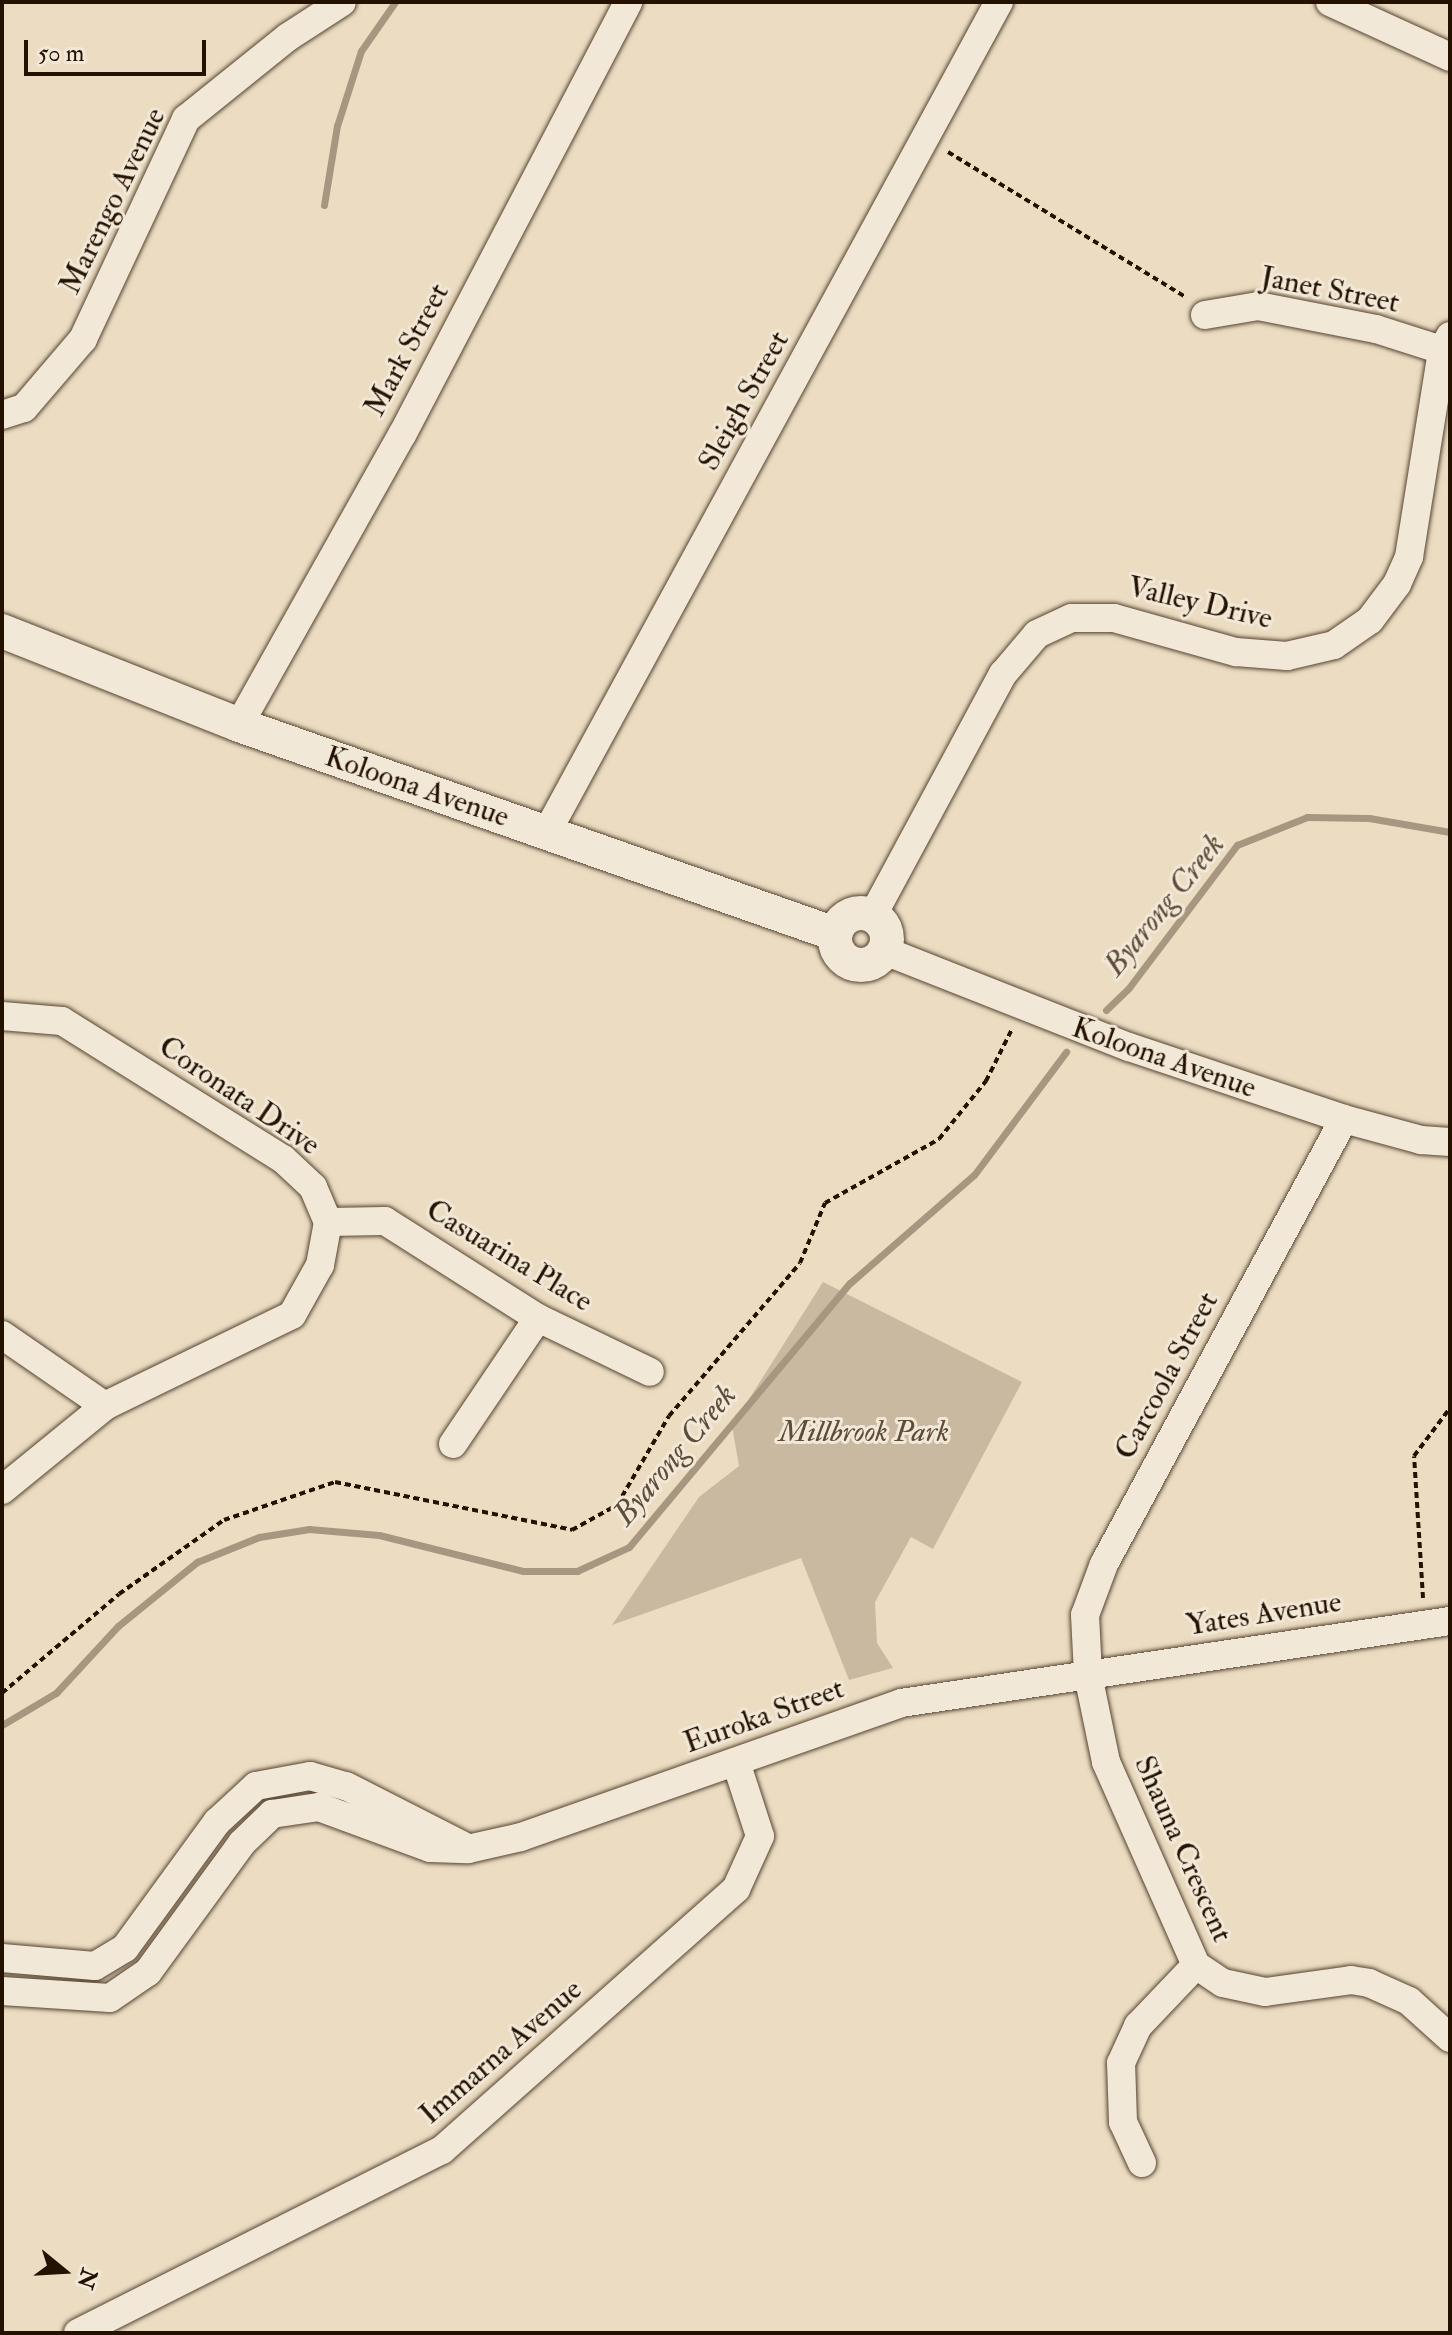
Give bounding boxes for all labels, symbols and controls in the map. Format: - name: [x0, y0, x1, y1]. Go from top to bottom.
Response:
- scale bar: [28, 24, 210, 74]
- text: 50 m: [38, 38, 84, 69]
- street label: Marengo Avenue: [52, 102, 174, 300]
- street label: Janet Street: [1258, 259, 1402, 321]
- street label: Mark Street: [357, 277, 457, 423]
- street label: Sleigh Street: [691, 325, 797, 477]
- street label: Valley Drive: [1124, 569, 1276, 637]
- street label: Koloona Avenue: [320, 739, 514, 835]
- water label: Byarong Creek: [1095, 826, 1233, 984]
- street label: Koloona Avenue: [1067, 1010, 1261, 1106]
- street label: Coronata Drive: [152, 1029, 326, 1163]
- street label: Casuarina Place: [419, 1192, 599, 1320]
- street label: Carcoola Street: [1108, 1286, 1226, 1466]
- water label: Byarong Creek: [605, 1377, 745, 1533]
- park label: Millbrook Park: [779, 1414, 949, 1450]
- street label: Yates Avenue: [1184, 1584, 1344, 1644]
- street label: Euroka Street: [679, 1670, 849, 1762]
- street label: Shauna Crescent: [1126, 1750, 1240, 1948]
- street label: Immarna Avenue: [413, 1972, 589, 2132]
- north arrow: [24, 2231, 104, 2311]
- text: N: [70, 2265, 103, 2292]

